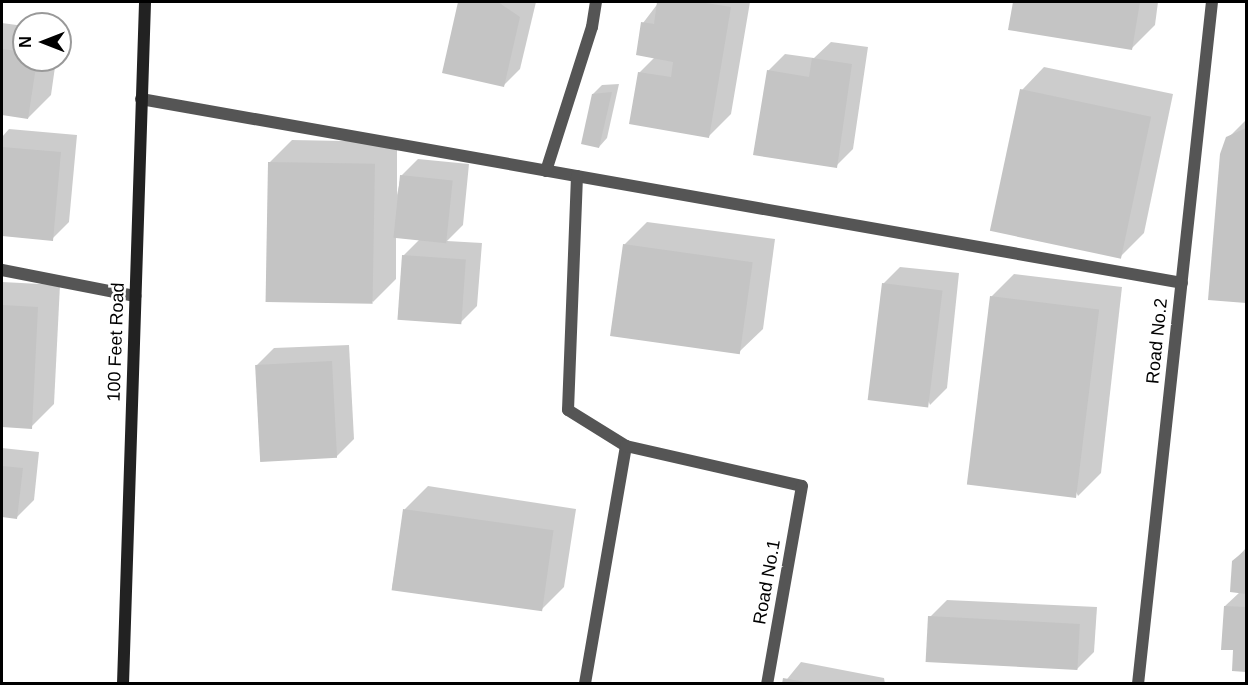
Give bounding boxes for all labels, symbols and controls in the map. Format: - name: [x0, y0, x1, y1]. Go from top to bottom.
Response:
- north arrow: [12, 12, 72, 72]
- text: N: [17, 36, 34, 48]
- street label: 100 Feet Road: [103, 282, 129, 402]
- street label: Road No.2: [1142, 297, 1172, 385]
- street label: Road No.1: [749, 538, 785, 626]

